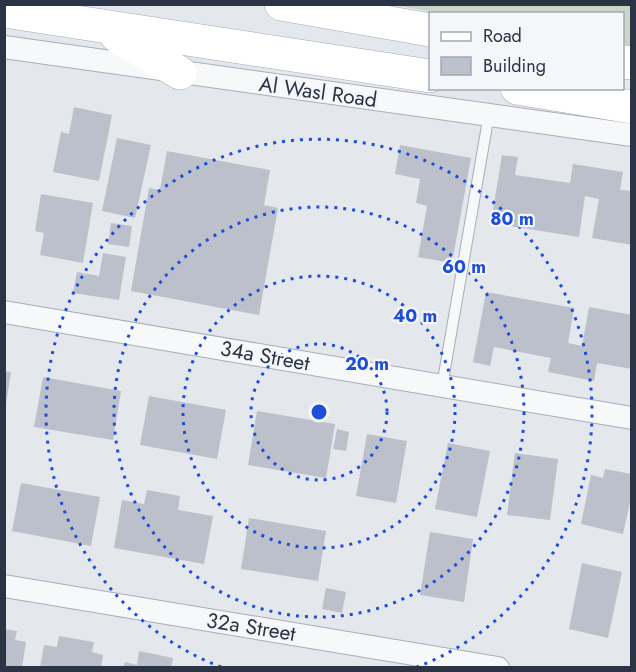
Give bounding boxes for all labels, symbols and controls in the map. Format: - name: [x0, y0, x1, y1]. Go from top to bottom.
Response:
- legend: [429, 12, 624, 90]
- text: Road: [483, 23, 522, 49]
- text: Building: [483, 53, 546, 79]
- street label: Al Wasl Road: [257, 69, 379, 115]
- text: 80 m: [490, 206, 534, 232]
- text: 60 m: [442, 254, 486, 280]
- text: 40 m: [393, 303, 437, 329]
- street label: 34a Street: [218, 333, 312, 379]
- text: 20 m: [345, 351, 389, 377]
- centre of rings: [309, 402, 329, 422]
- street label: 32a Street: [204, 605, 298, 649]

